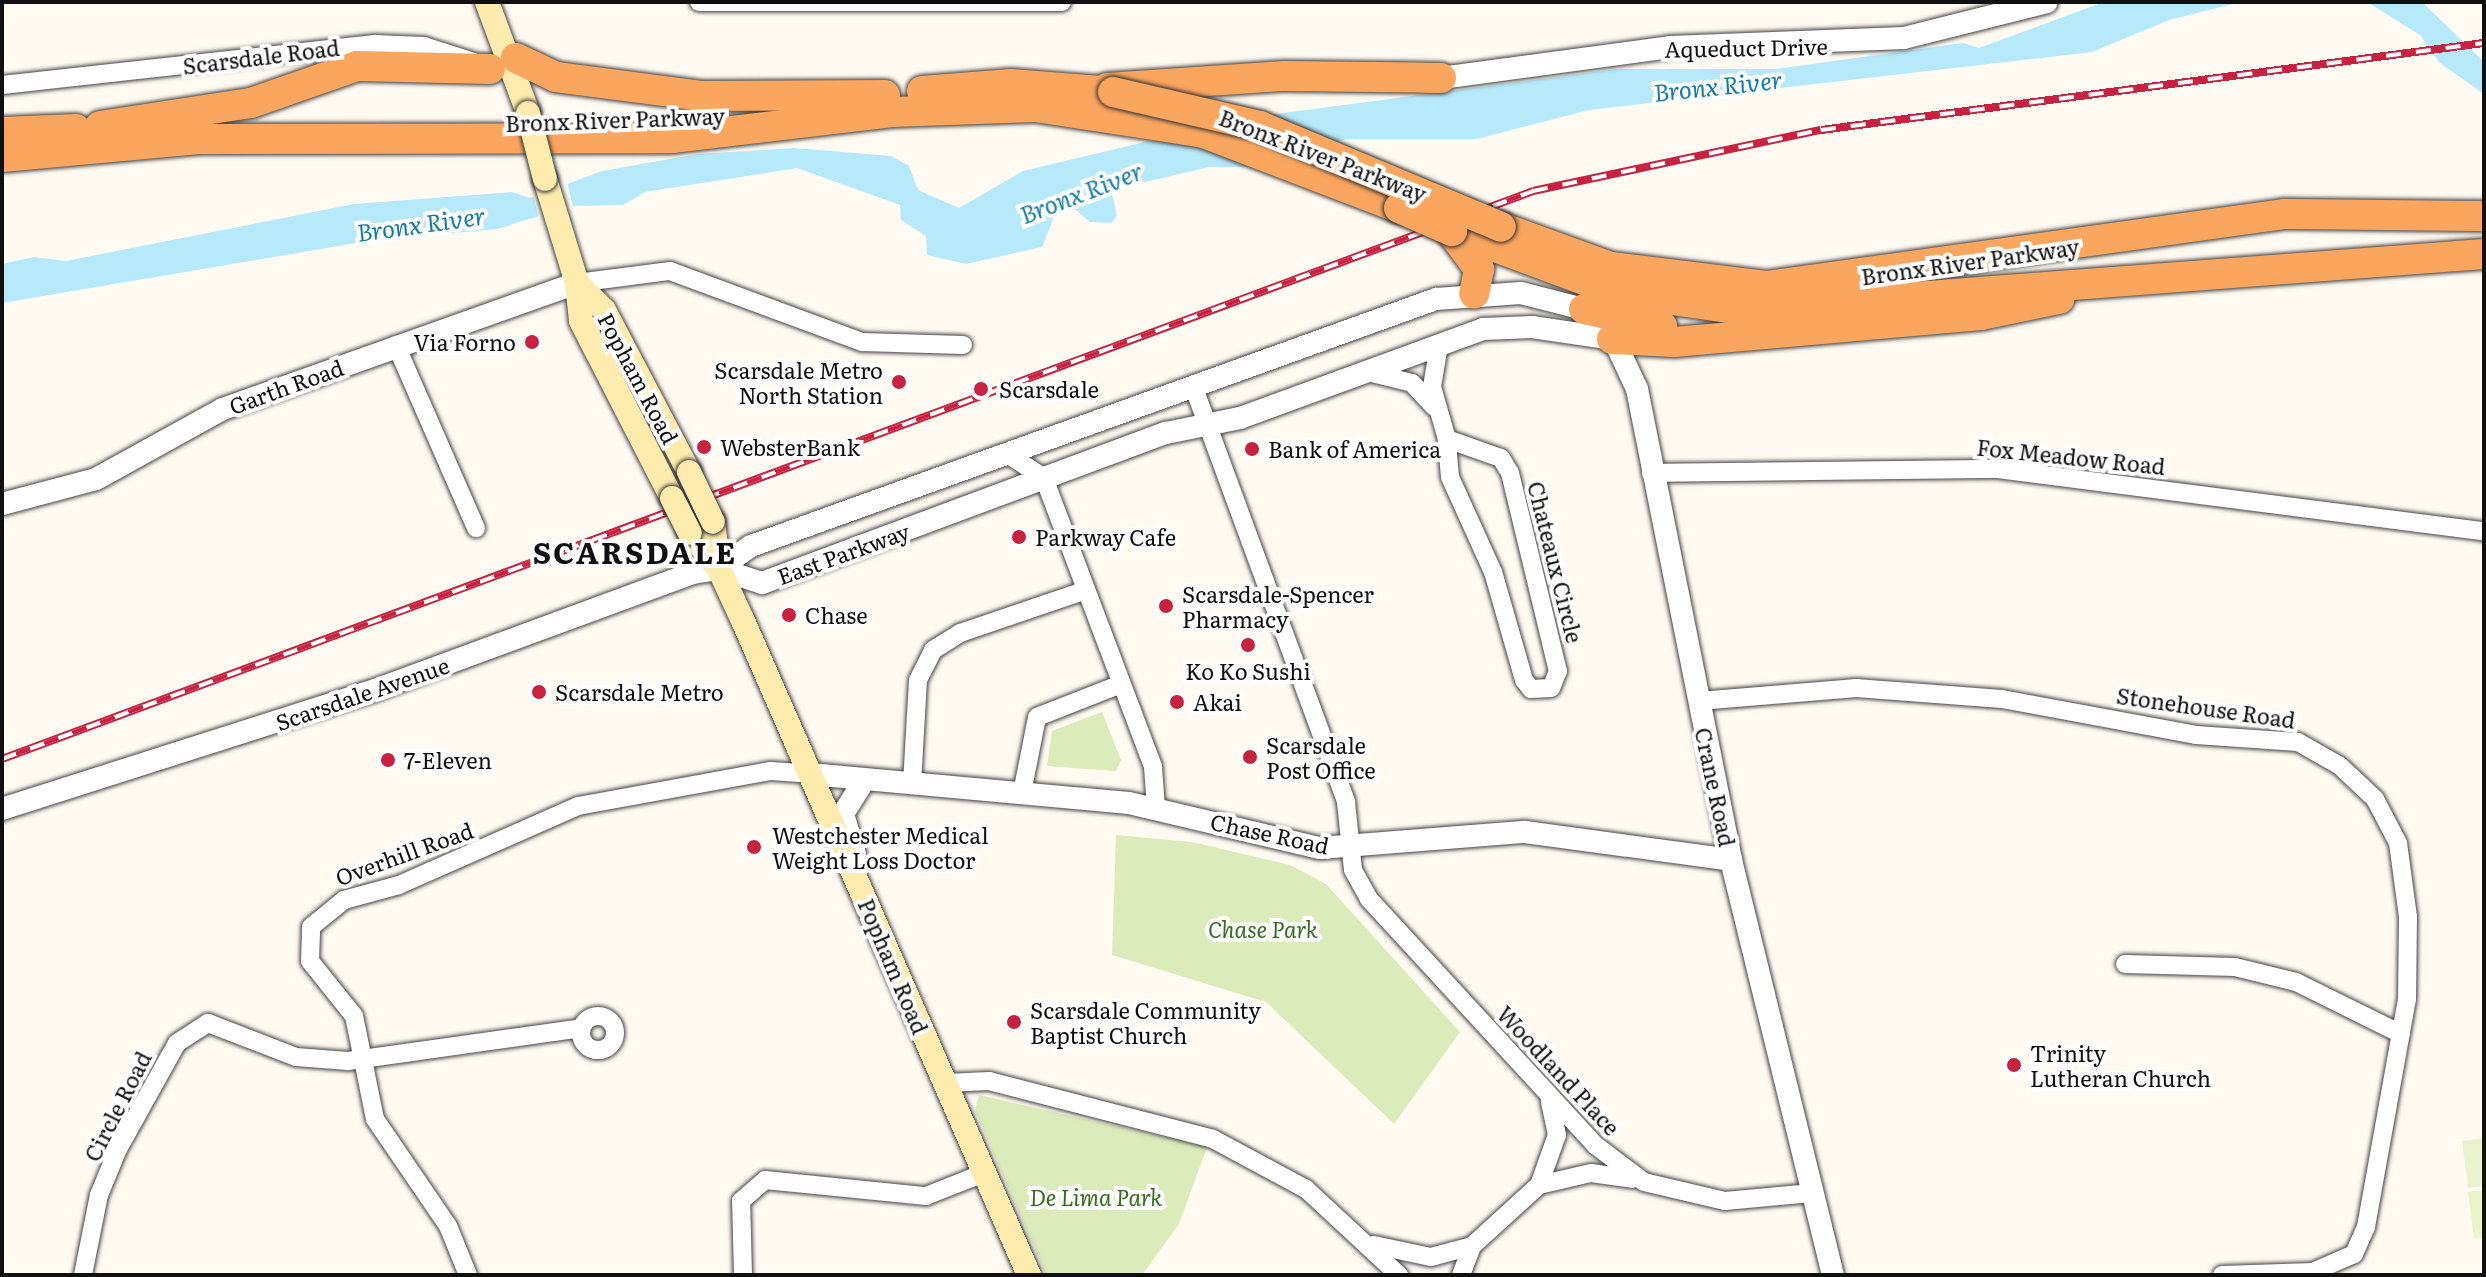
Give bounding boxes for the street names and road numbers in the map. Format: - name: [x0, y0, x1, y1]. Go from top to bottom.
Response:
- street label: Aqueduct Drive: [1664, 32, 1828, 62]
- street label: Scarsdale Road: [181, 33, 341, 79]
- street label: Bronx River Parkway: [505, 102, 725, 136]
- street label: Bronx River Parkway: [1216, 103, 1430, 207]
- street label: Bronx River Parkway: [1859, 233, 2081, 289]
- street label: Popham Road: [593, 308, 685, 448]
- street label: Garth Road: [225, 353, 347, 419]
- street label: Fox Meadow Road: [1975, 433, 2167, 479]
- street label: Chateaux Circle: [1523, 479, 1589, 645]
- street label: East Parkway: [773, 517, 913, 589]
- street label: Scarsdale Avenue: [272, 651, 452, 735]
- street label: Stonehouse Road: [2115, 681, 2297, 733]
- street label: Crane Road: [1691, 725, 1741, 849]
- street label: Chase Road: [1208, 808, 1332, 858]
- street label: Overhill Road: [332, 816, 476, 890]
- street label: Popham Road: [854, 894, 934, 1038]
- street label: Woodland Place: [1492, 1000, 1626, 1140]
- street label: Circle Road: [78, 1047, 156, 1165]

